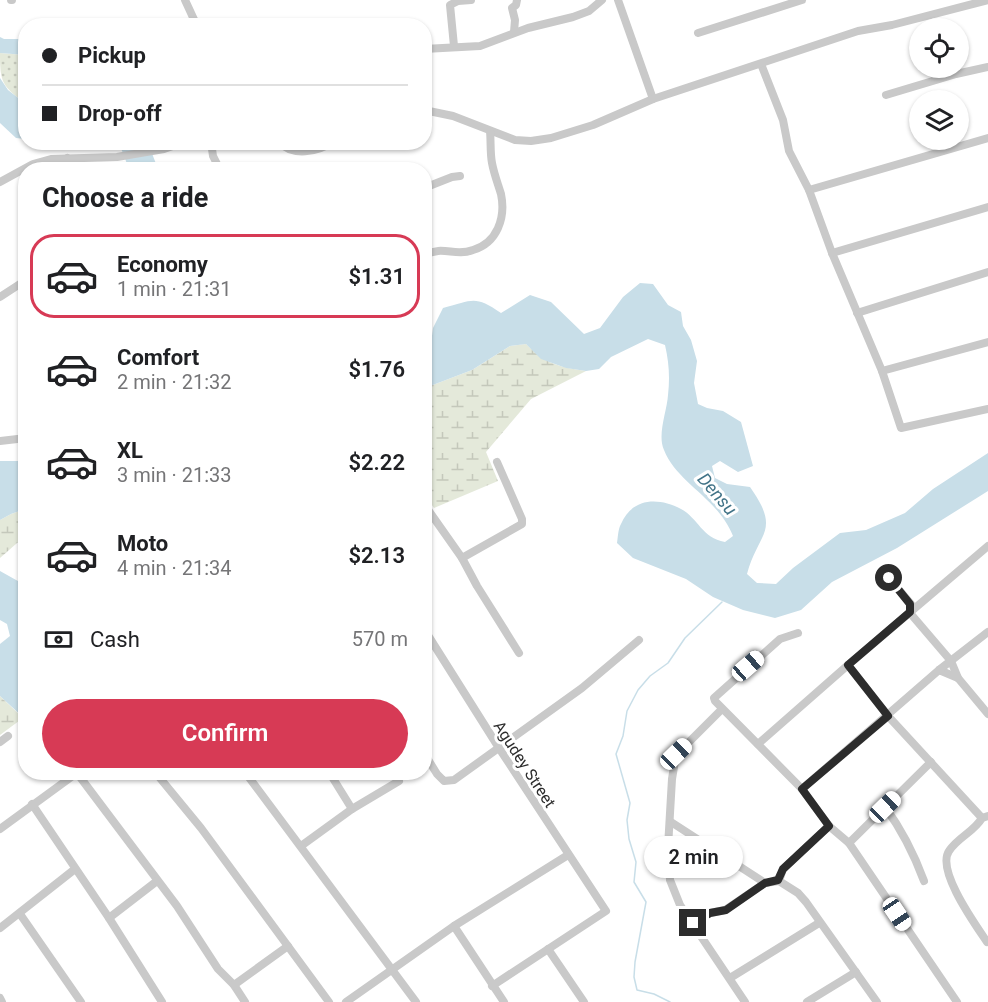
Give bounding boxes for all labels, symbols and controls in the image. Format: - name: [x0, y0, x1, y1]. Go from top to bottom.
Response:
- map controls: [909, 18, 969, 150]
- button: locate: [909, 18, 969, 78]
- text: Pickup: [78, 43, 146, 68]
- button: layers: [909, 90, 969, 150]
- text: Drop-off: [78, 101, 162, 126]
- text: Choose a ride: [42, 182, 208, 214]
- icon: car: [45, 249, 99, 303]
- text: Economy: [117, 252, 208, 277]
- text: $1.31: [348, 264, 405, 289]
- text: 1 min · 21:31: [117, 277, 232, 301]
- icon: car: [45, 342, 99, 396]
- text: Comfort: [117, 345, 199, 370]
- text: $1.76: [348, 357, 405, 382]
- text: 2 min · 21:32: [117, 370, 232, 394]
- icon: car: [45, 435, 99, 489]
- text: XL: [117, 438, 143, 463]
- text: $2.22: [348, 450, 405, 475]
- text: 3 min · 21:33: [117, 463, 232, 487]
- water label: Densu: [693, 468, 742, 519]
- icon: car: [45, 528, 99, 582]
- text: Moto: [117, 531, 168, 556]
- text: $2.13: [348, 543, 405, 568]
- text: 4 min · 21:34: [117, 556, 232, 580]
- route start: [875, 564, 902, 591]
- icon: cash: [42, 623, 75, 656]
- text: Cash: [90, 627, 140, 652]
- text: 570 m: [352, 627, 408, 651]
- car: [729, 647, 767, 685]
- button: Confirm: [42, 699, 408, 768]
- street label: Agudey Street: [490, 717, 560, 811]
- car: [657, 735, 695, 773]
- car: [866, 788, 904, 826]
- callout: 2 min: [644, 836, 742, 878]
- text: 2 min: [668, 845, 719, 869]
- car: [879, 894, 915, 934]
- route end: [679, 909, 706, 936]

